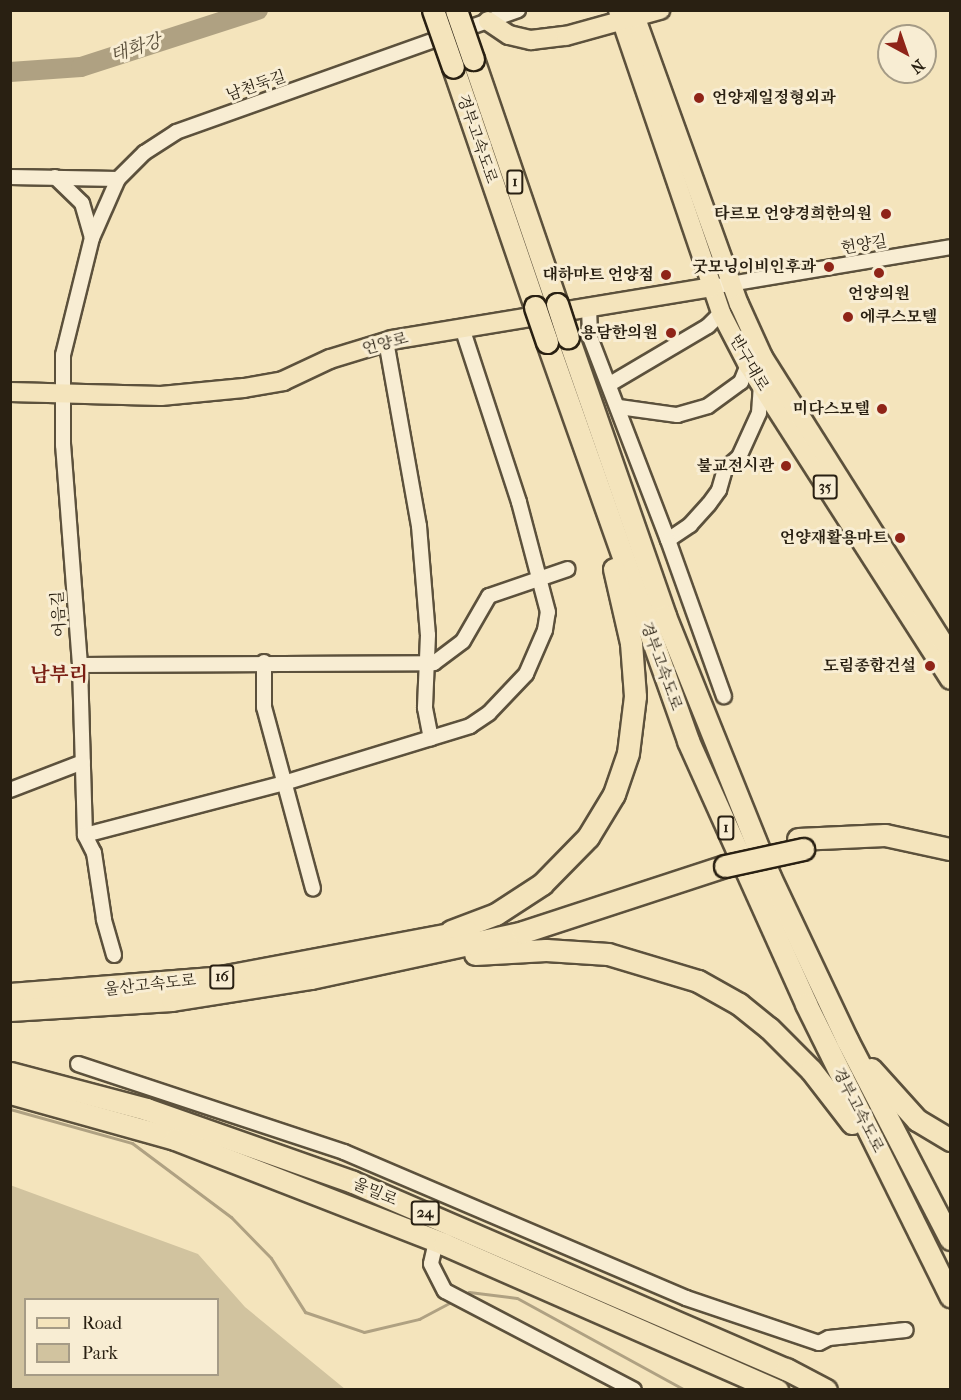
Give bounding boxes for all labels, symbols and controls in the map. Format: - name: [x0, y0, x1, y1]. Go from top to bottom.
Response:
- north arrow: [877, 24, 937, 84]
- water label: 태화강: [108, 31, 164, 67]
- text: N: [907, 55, 928, 78]
- street label: 남천둑길: [224, 67, 288, 105]
- place label: 언양제일정형외과: [712, 88, 836, 108]
- marker: 언양제일정형외과: [690, 89, 708, 107]
- street label: 경부고속도로: [453, 92, 501, 186]
- road number: 1: [506, 170, 524, 194]
- place label: 타르모 언양경희한의원: [714, 204, 872, 224]
- marker: 타르모 언양경희한의원: [877, 205, 895, 223]
- street label: 헌양길: [840, 232, 888, 258]
- place label: 굿모닝이비인후과: [692, 257, 816, 277]
- marker: 굿모닝이비인후과: [820, 258, 838, 276]
- marker: 언양의원: [870, 264, 888, 282]
- place label: 대하마트 언양점: [542, 265, 654, 285]
- marker: 대하마트 언양점: [659, 268, 673, 282]
- place label: 언양의원: [848, 284, 910, 304]
- place label: 에쿠스모텔: [860, 307, 937, 327]
- marker: 에쿠스모텔: [841, 310, 855, 324]
- place label: 용담한의원: [581, 323, 658, 343]
- marker: 용담한의원: [662, 324, 680, 342]
- street label: 언양로: [360, 329, 410, 359]
- street label: 반구대로: [725, 331, 773, 395]
- place label: 미다스모텔: [793, 399, 870, 419]
- marker: 미다스모텔: [875, 402, 889, 416]
- place label: 불교전시관: [697, 456, 774, 476]
- marker: 불교전시관: [779, 459, 793, 473]
- road number: 35: [812, 475, 838, 499]
- place label: 언양재활용마트: [780, 528, 888, 548]
- marker: 언양재활용마트: [893, 531, 907, 545]
- street label: 어음길: [48, 590, 70, 638]
- street label: 경부고속도로: [636, 619, 686, 713]
- place label: 도림종합건설: [823, 656, 916, 676]
- marker: 도림종합건설: [921, 657, 939, 675]
- district label: 남부리: [30, 662, 88, 686]
- road number: 1: [717, 816, 735, 840]
- road number: 16: [208, 965, 236, 989]
- street label: 울산고속도로: [103, 971, 197, 999]
- street label: 경부고속도로: [828, 1064, 888, 1156]
- street label: 울밀로: [350, 1174, 400, 1210]
- road number: 24: [410, 1201, 440, 1225]
- legend: [24, 1298, 219, 1376]
- text: Road: [82, 1313, 122, 1334]
- text: Park: [82, 1343, 118, 1364]

